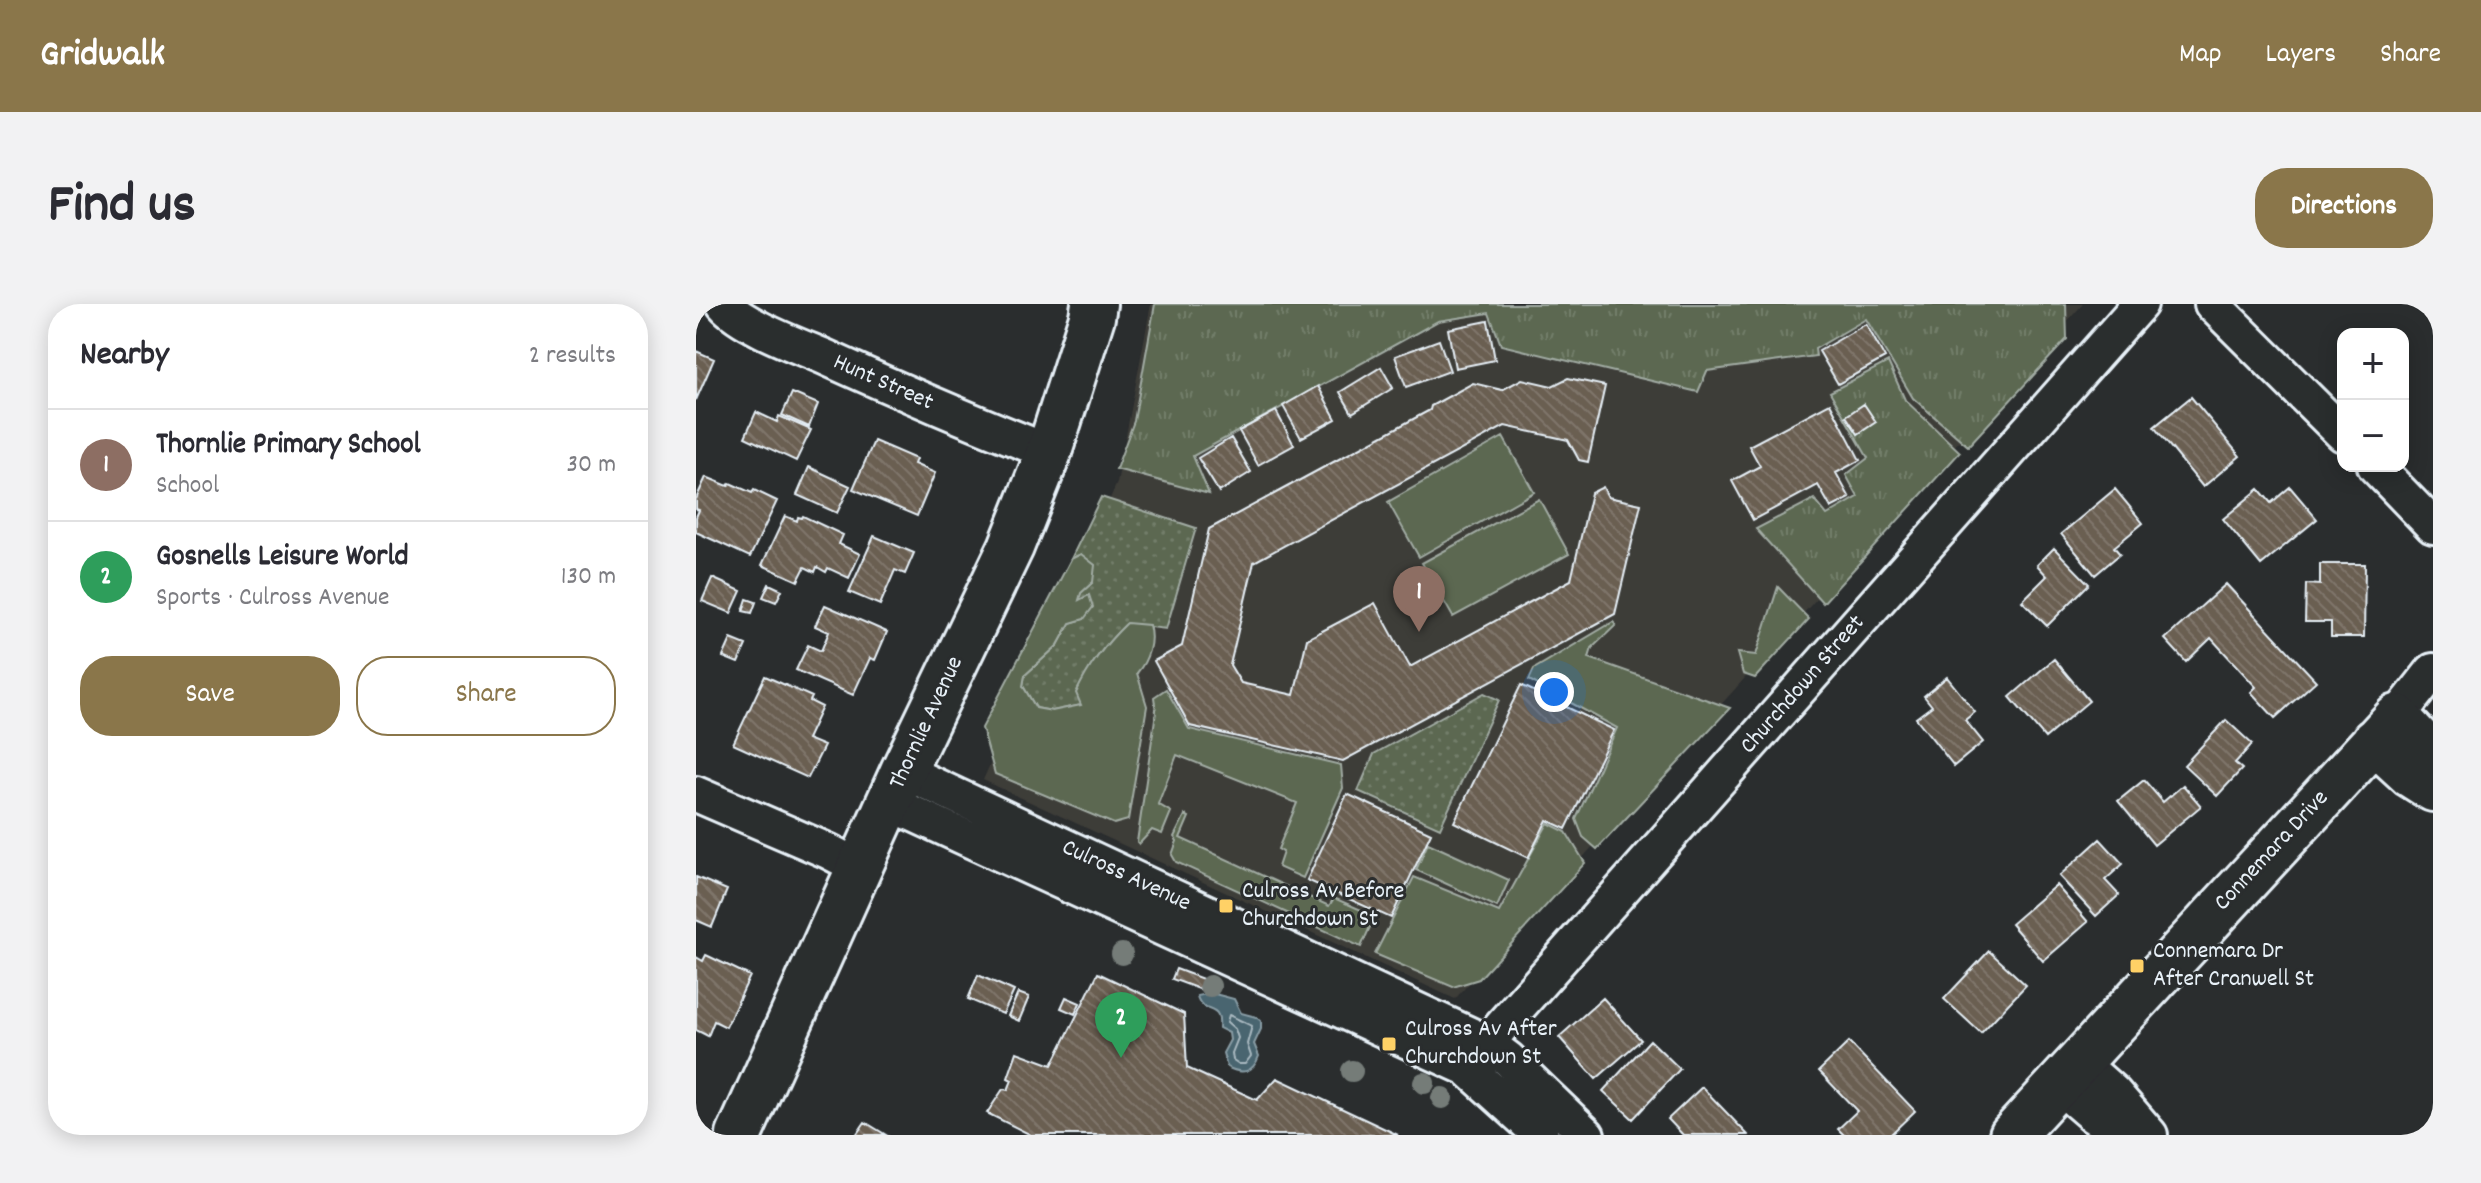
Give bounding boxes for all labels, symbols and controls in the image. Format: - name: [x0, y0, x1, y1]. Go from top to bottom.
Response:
- text: Gridwalk: [40, 29, 165, 84]
- text: Map: [2179, 36, 2222, 76]
- text: Layers: [2266, 36, 2336, 76]
- text: Share: [2380, 36, 2441, 76]
- text: Find us: [48, 168, 196, 248]
- button: Directions: [2255, 168, 2433, 248]
- map controls: [2337, 328, 2409, 472]
- button: +: [2337, 328, 2409, 400]
- text: Nearby: [80, 332, 169, 381]
- text: 2 results: [529, 338, 616, 375]
- street label: Hunt Street: [827, 346, 939, 420]
- button: −: [2337, 400, 2409, 472]
- text: Thornlie Primary School: [156, 425, 421, 468]
- text: 1: [103, 447, 109, 484]
- text: 30 m: [566, 447, 616, 484]
- text: School: [156, 468, 219, 505]
- text: Gosnells Leisure World: [156, 537, 409, 580]
- text: 2: [100, 559, 112, 596]
- text: 130 m: [561, 559, 616, 596]
- pin: 1: [1393, 566, 1445, 632]
- text: Sports · Culross Avenue: [156, 580, 390, 617]
- street label: Churchdown Street: [1733, 608, 1873, 762]
- street label: Thornlie Avenue: [881, 651, 973, 795]
- button: Save: [80, 656, 340, 736]
- button: Share: [356, 656, 616, 736]
- your location: [1534, 672, 1574, 712]
- street label: Connemara Drive: [2207, 783, 2337, 919]
- street label: Culross Avenue: [1056, 831, 1196, 921]
- place label: Culross Av Before Churchdown St: [1242, 875, 1404, 937]
- marker: Culross Av Before Churchdown St: [1217, 897, 1235, 915]
- place label: Connemara Dr After Cranwell St: [2153, 935, 2314, 997]
- marker: Connemara Dr After Cranwell St: [2128, 957, 2146, 975]
- pin: 2: [1095, 992, 1147, 1058]
- place label: Culross Av After Churchdown St: [1405, 1013, 1557, 1075]
- marker: Culross Av After Churchdown St: [1380, 1035, 1398, 1053]

